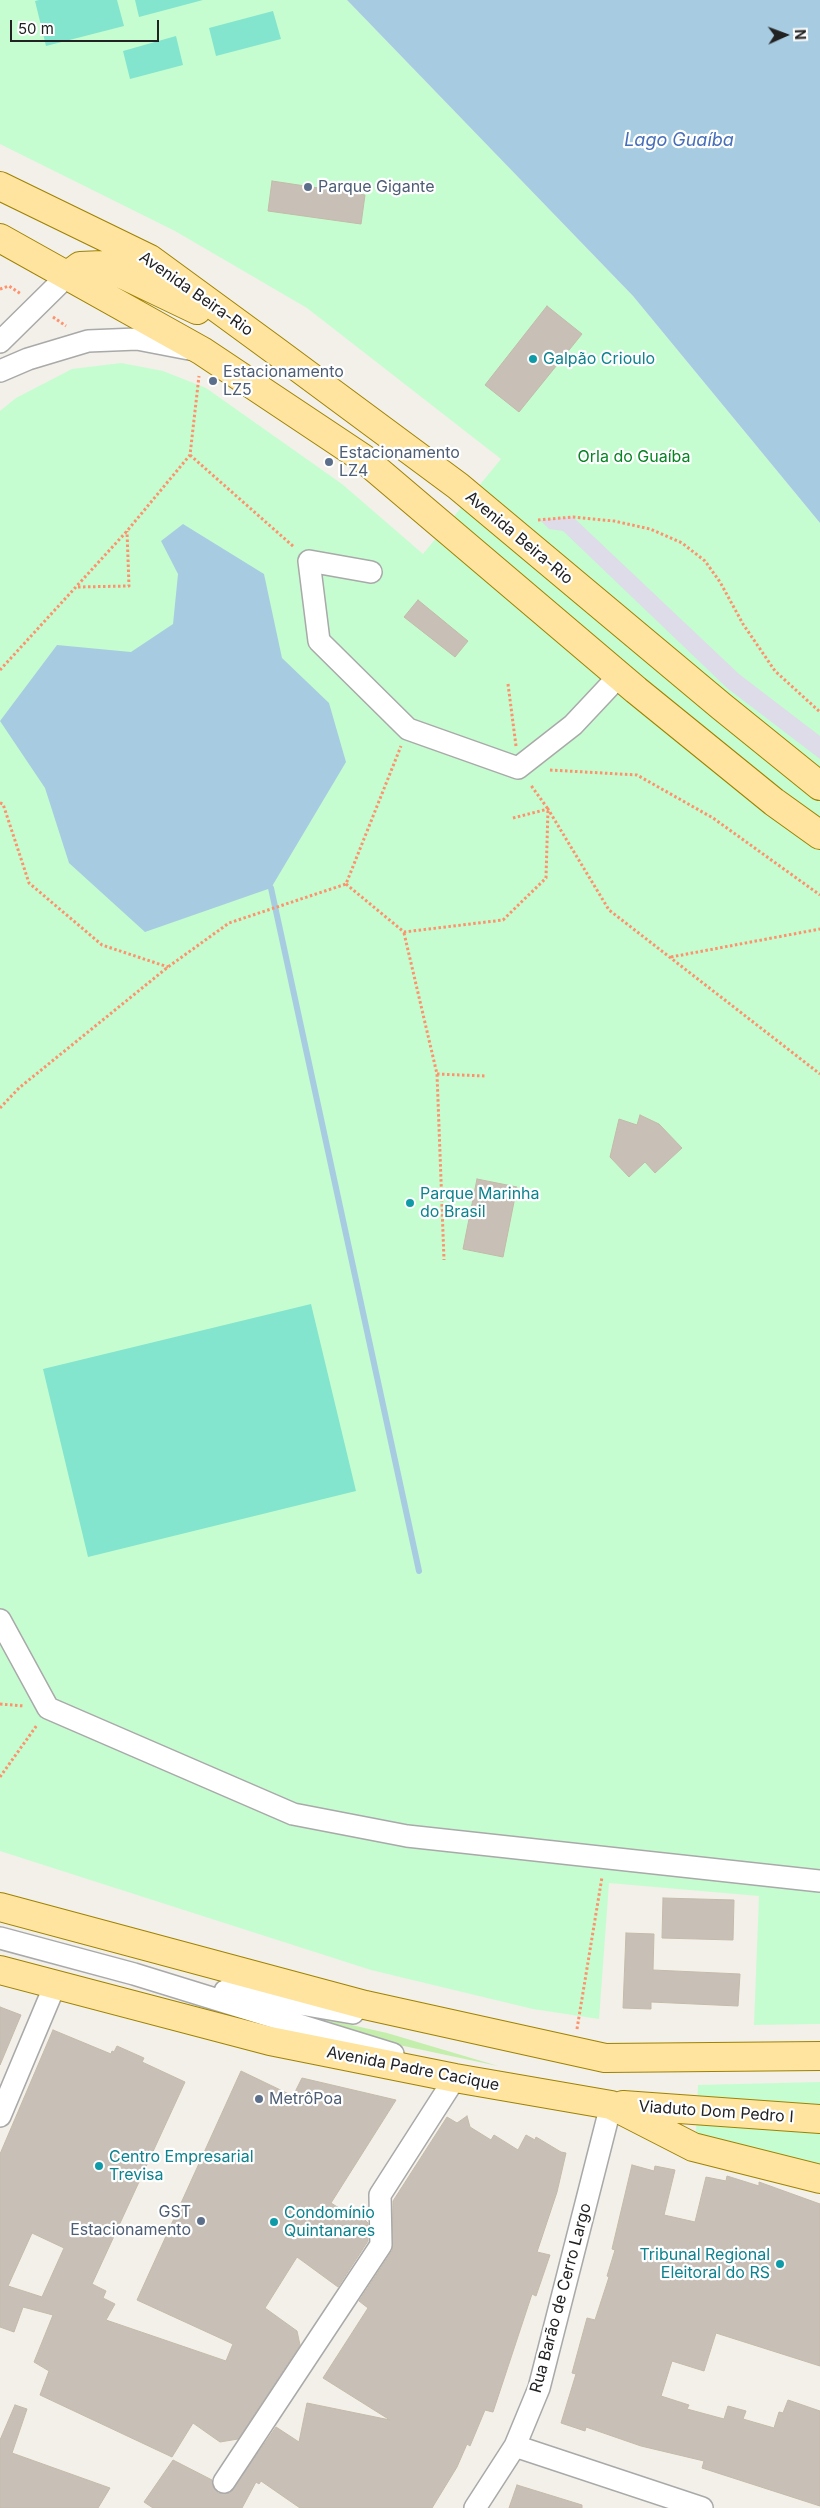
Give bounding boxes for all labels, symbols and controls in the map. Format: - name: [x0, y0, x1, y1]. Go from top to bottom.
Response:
- scale bar: [12, 10, 161, 42]
- north arrow: [760, 10, 810, 60]
- text: 50 m: [18, 19, 54, 38]
- text: N: [792, 29, 809, 40]
- water label: Lago Guaíba: [624, 130, 734, 152]
- place label: Parque Gigante: [318, 177, 435, 197]
- marker: Parque Gigante: [302, 181, 314, 193]
- street label: Avenida Beira-Rio: [135, 248, 257, 340]
- place label: Galpão Crioulo: [543, 349, 655, 369]
- marker: Galpão Crioulo: [527, 353, 539, 365]
- place label: Estacionamento LZ5: [223, 362, 344, 400]
- marker: Estacionamento LZ5: [207, 375, 219, 387]
- place label: Estacionamento LZ4: [339, 443, 460, 481]
- park label: Orla do Guaíba: [578, 447, 690, 467]
- marker: Estacionamento LZ4: [323, 456, 335, 468]
- street label: Avenida Beira-Rio: [461, 487, 577, 589]
- place label: Parque Marinha do Brasil: [420, 1184, 540, 1222]
- marker: Parque Marinha do Brasil: [404, 1197, 416, 1209]
- street label: Avenida Padre Cacique: [325, 2043, 501, 2095]
- place label: MetrôPoa: [269, 2089, 342, 2109]
- marker: MetrôPoa: [253, 2093, 265, 2105]
- street label: Viaduto Dom Pedro I: [638, 2097, 794, 2127]
- place label: Centro Empresarial Trevisa: [109, 2147, 254, 2185]
- marker: Centro Empresarial Trevisa: [93, 2160, 105, 2172]
- street label: Rua Barão de Cerro Largo: [526, 2201, 596, 2395]
- place label: GST Estacionamento: [70, 2202, 191, 2240]
- place label: Condomínio Quintanares: [284, 2203, 375, 2241]
- marker: GST Estacionamento: [195, 2215, 207, 2227]
- marker: Condomínio Quintanares: [268, 2216, 280, 2228]
- place label: Tribunal Regional Eleitoral do RS: [639, 2245, 770, 2283]
- marker: Tribunal Regional Eleitoral do RS: [774, 2258, 786, 2270]

